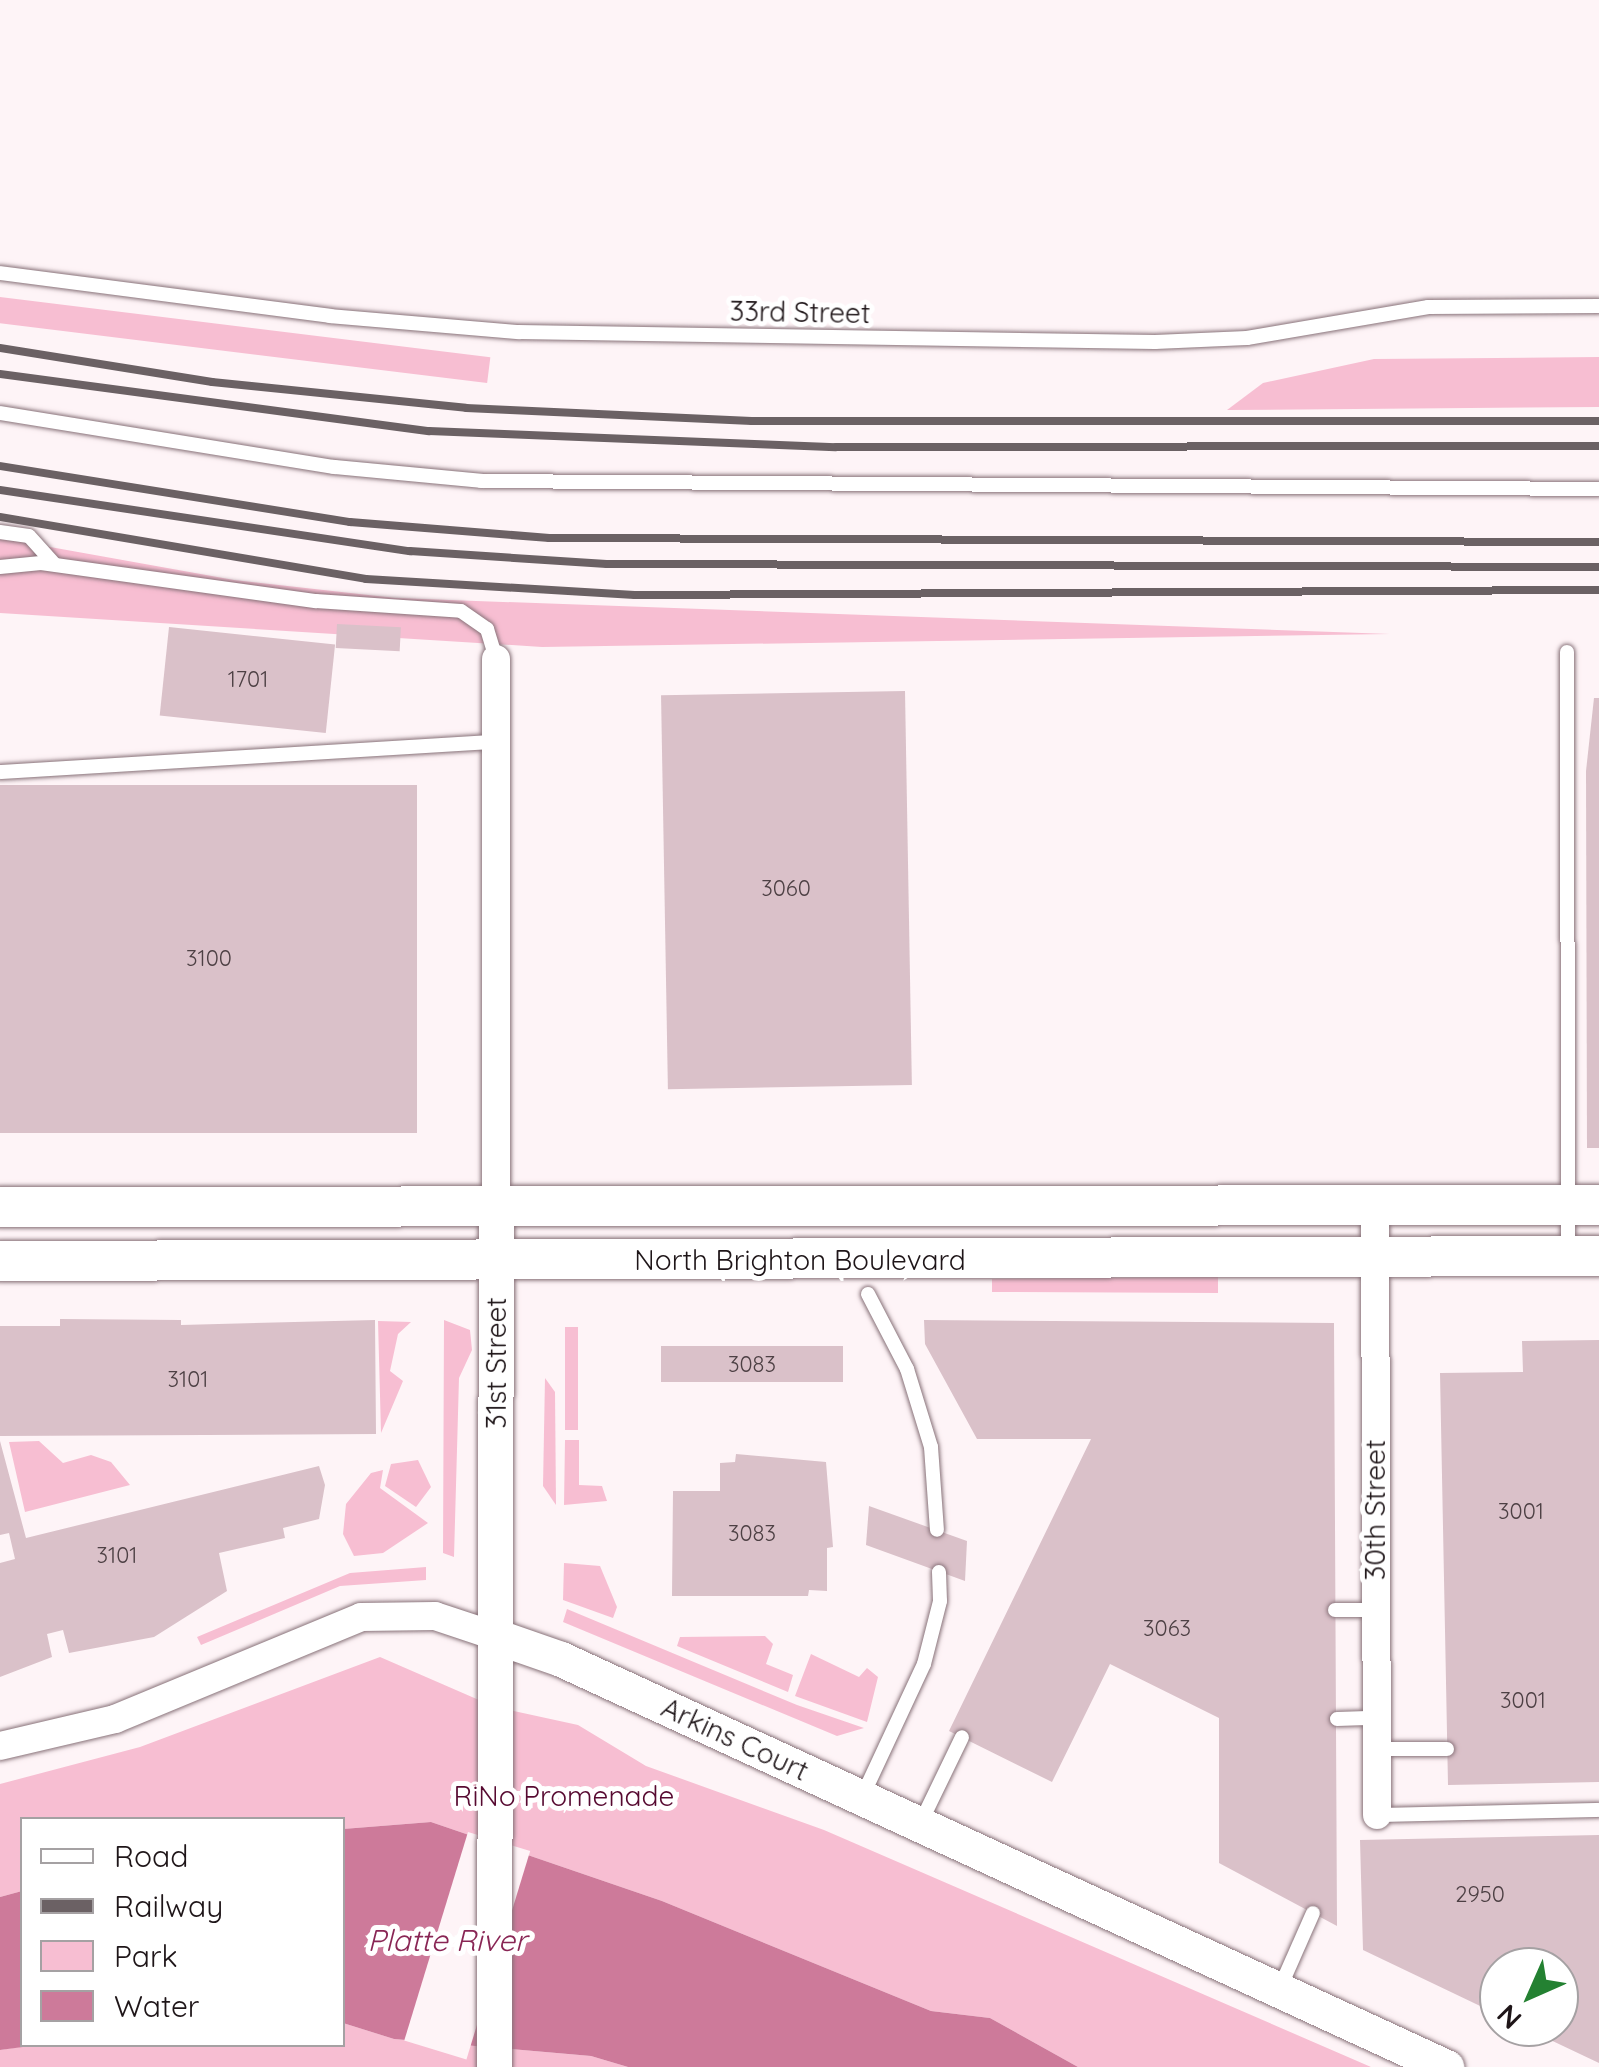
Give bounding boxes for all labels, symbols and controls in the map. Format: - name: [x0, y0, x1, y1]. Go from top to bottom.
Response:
- street label: 33rd Street: [729, 294, 871, 330]
- house number: 1701: [228, 667, 268, 693]
- house number: 3060: [761, 876, 811, 902]
- house number: 3100: [186, 946, 232, 972]
- street label: North Brighton Boulevard: [634, 1243, 966, 1277]
- street label: 31st Street: [479, 1297, 513, 1429]
- house number: 3083: [728, 1352, 776, 1378]
- house number: 3101: [168, 1367, 208, 1393]
- street label: 30th Street: [1358, 1440, 1392, 1580]
- house number: 3001: [1498, 1499, 1544, 1525]
- house number: 3083: [728, 1521, 776, 1547]
- house number: 3101: [97, 1543, 137, 1569]
- house number: 3063: [1143, 1616, 1191, 1642]
- house number: 3001: [1500, 1688, 1546, 1714]
- street label: Arkins Court: [656, 1690, 814, 1788]
- park label: RiNo Promenade: [454, 1779, 674, 1813]
- legend: [20, 1817, 345, 2047]
- text: Road: [114, 1837, 188, 1875]
- house number: 2950: [1455, 1882, 1505, 1908]
- text: Railway: [114, 1887, 223, 1925]
- water label: Platte River: [367, 1922, 527, 1958]
- text: Park: [114, 1937, 178, 1975]
- north arrow: [1479, 1947, 1579, 2047]
- text: Water: [114, 1987, 199, 2025]
- text: N: [1489, 1997, 1529, 2037]

